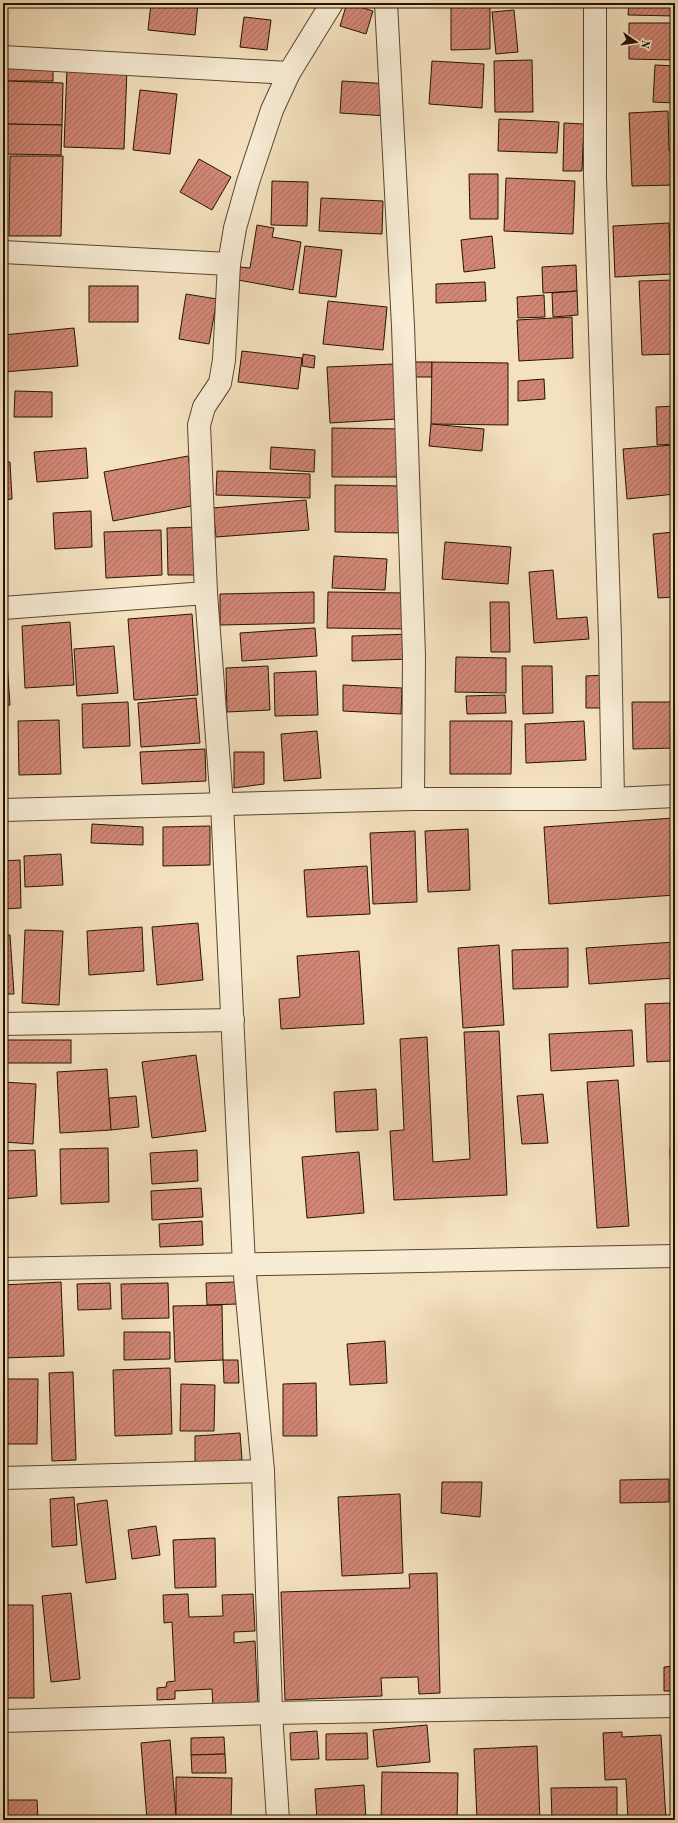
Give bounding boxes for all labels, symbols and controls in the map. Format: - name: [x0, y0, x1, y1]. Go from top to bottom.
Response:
- north arrow: [616, 22, 656, 62]
- text: N: [638, 39, 651, 50]

